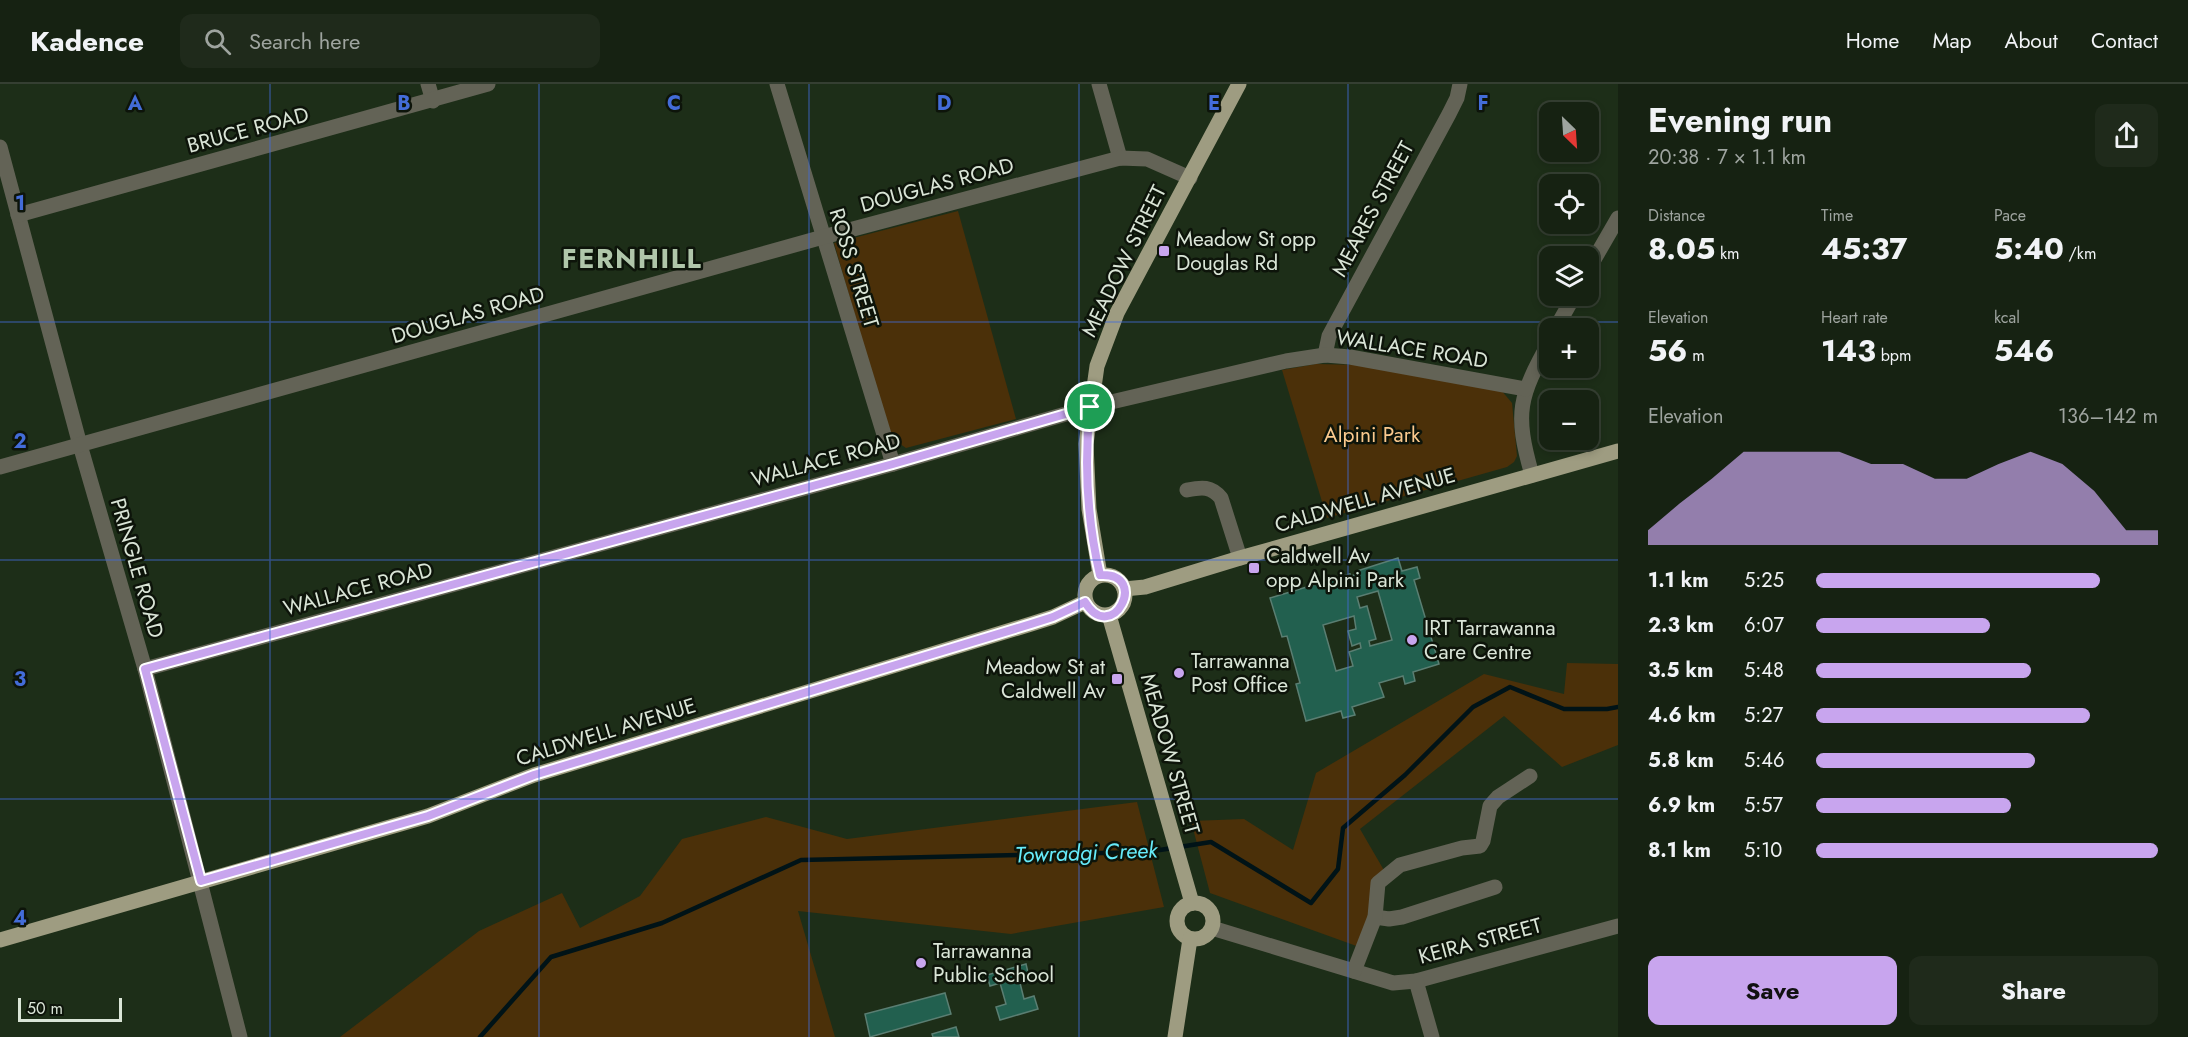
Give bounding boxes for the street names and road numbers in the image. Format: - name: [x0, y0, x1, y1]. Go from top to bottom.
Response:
- street label: BRUCE ROAD: [184, 99, 312, 161]
- street label: MEARES STREET: [1325, 136, 1421, 282]
- street label: DOUGLAS ROAD: [857, 150, 1017, 220]
- street label: MEADOW STREET: [1074, 180, 1174, 342]
- street label: ROSS STREET: [822, 205, 886, 332]
- street label: DOUGLAS ROAD: [388, 279, 548, 351]
- street label: WALLACE ROAD: [1334, 322, 1490, 376]
- street label: WALLACE ROAD: [748, 426, 904, 494]
- street label: CALDWELL AVENUE: [1271, 460, 1459, 540]
- street label: PRINGLE ROAD: [103, 495, 171, 641]
- street label: WALLACE ROAD: [280, 555, 436, 623]
- street label: MEADOW STREET: [1133, 670, 1207, 838]
- street label: CALDWELL AVENUE: [512, 690, 700, 774]
- street label: KEIRA STREET: [1415, 910, 1545, 972]

